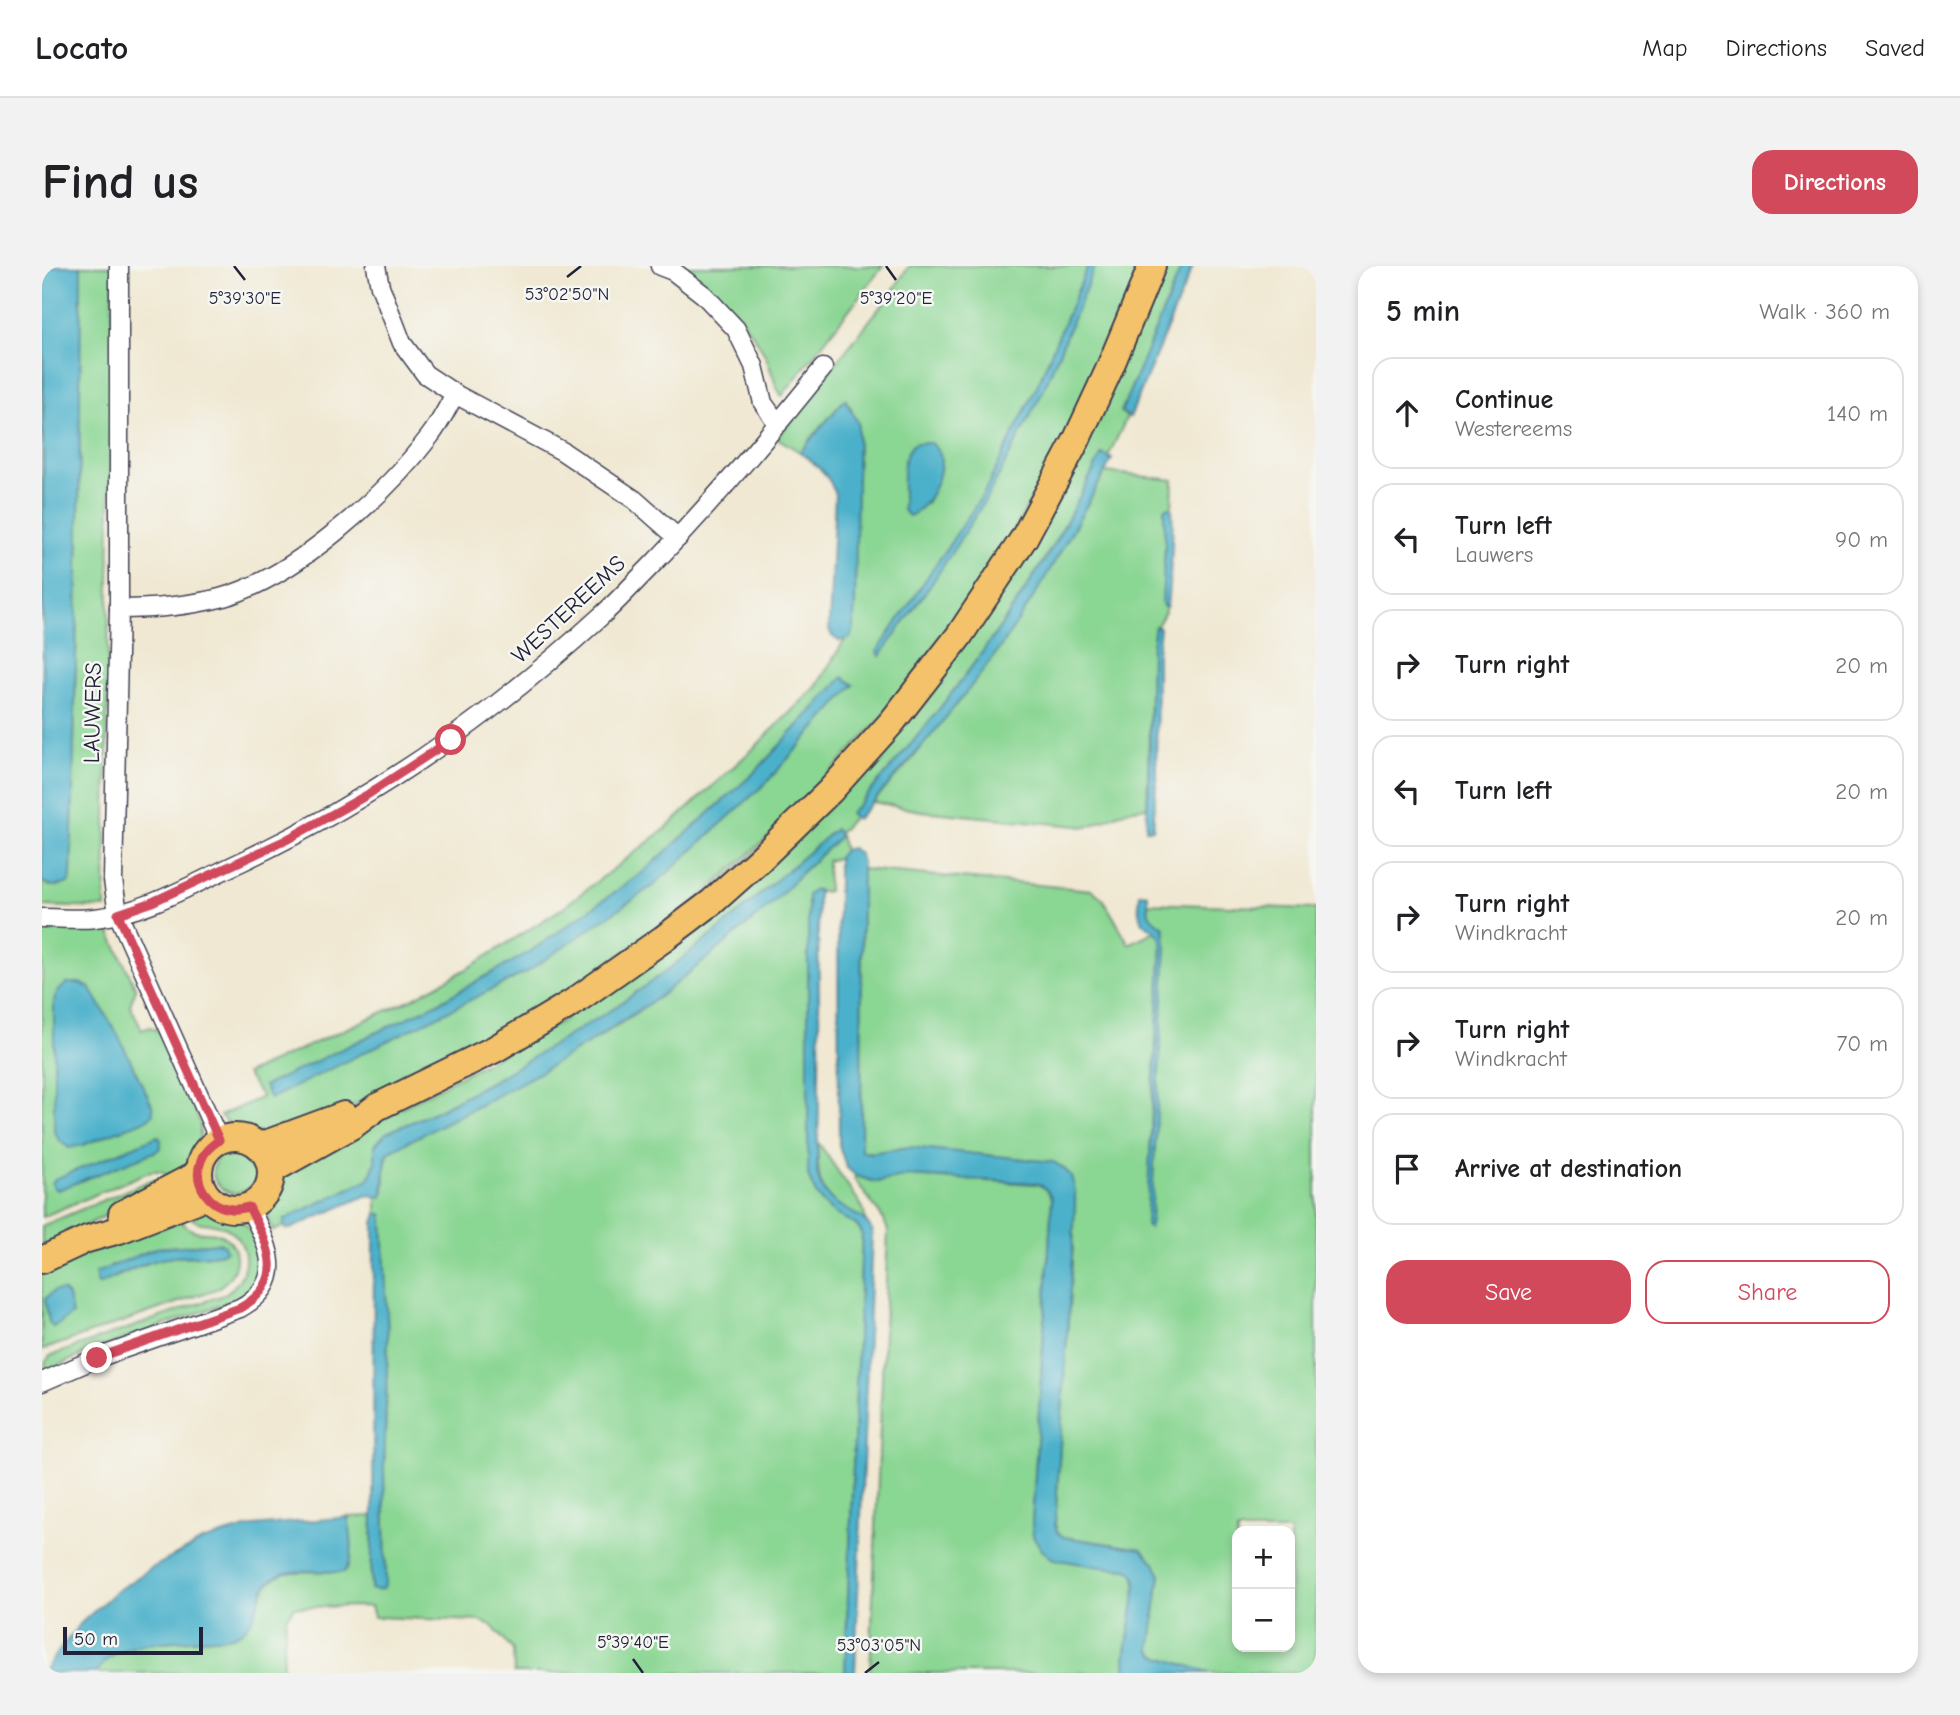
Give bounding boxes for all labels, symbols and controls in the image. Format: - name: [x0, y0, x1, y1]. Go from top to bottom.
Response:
- text: Locato: [35, 29, 128, 67]
- text: Map: [1642, 34, 1688, 62]
- text: Directions: [1726, 34, 1827, 62]
- text: Saved: [1865, 34, 1925, 62]
- button: Directions: [1752, 150, 1918, 214]
- text: Find us: [42, 154, 198, 210]
- text: 53°02'50"N: [525, 284, 609, 305]
- text: 5°39'30"E: [209, 288, 281, 309]
- text: 5°39'20"E: [860, 288, 932, 309]
- text: 5 min: [1386, 294, 1460, 329]
- text: Walk · 360 m: [1759, 298, 1890, 325]
- text: Continue: [1455, 385, 1553, 415]
- icon: ahead: [1388, 394, 1426, 432]
- text: 140 m: [1827, 400, 1888, 427]
- text: Westereems: [1455, 415, 1572, 442]
- text: Turn left: [1455, 511, 1552, 541]
- icon: left: [1388, 520, 1426, 558]
- text: 90 m: [1835, 526, 1888, 553]
- text: Lauwers: [1455, 541, 1533, 568]
- street label: WESTEREEMS: [506, 550, 631, 669]
- icon: right: [1388, 646, 1426, 684]
- text: Turn right: [1455, 650, 1569, 680]
- text: 20 m: [1835, 652, 1888, 679]
- street label: LAUWERS: [78, 662, 107, 764]
- route start: [435, 724, 466, 755]
- icon: left: [1388, 772, 1426, 810]
- text: Turn left: [1455, 776, 1552, 806]
- text: 20 m: [1835, 778, 1888, 805]
- text: Turn right: [1455, 889, 1569, 919]
- icon: right: [1388, 898, 1426, 936]
- text: 20 m: [1835, 904, 1888, 931]
- text: Windkracht: [1455, 919, 1567, 946]
- text: Turn right: [1455, 1015, 1569, 1045]
- icon: right: [1388, 1024, 1426, 1062]
- text: 70 m: [1836, 1030, 1888, 1057]
- text: Windkracht: [1455, 1045, 1567, 1072]
- icon: arrive: [1388, 1150, 1426, 1188]
- text: Arrive at destination: [1455, 1154, 1682, 1184]
- button: Save: [1386, 1260, 1631, 1324]
- button: Share: [1645, 1260, 1890, 1324]
- route end: [81, 1342, 112, 1373]
- map controls: [1232, 1526, 1295, 1652]
- button: +: [1232, 1526, 1295, 1589]
- button: −: [1232, 1589, 1295, 1652]
- scale bar: [63, 1624, 203, 1656]
- text: 50 m: [74, 1628, 118, 1650]
- text: 5°39'40"E: [597, 1632, 669, 1653]
- text: 53°03'05"N: [837, 1635, 921, 1656]

